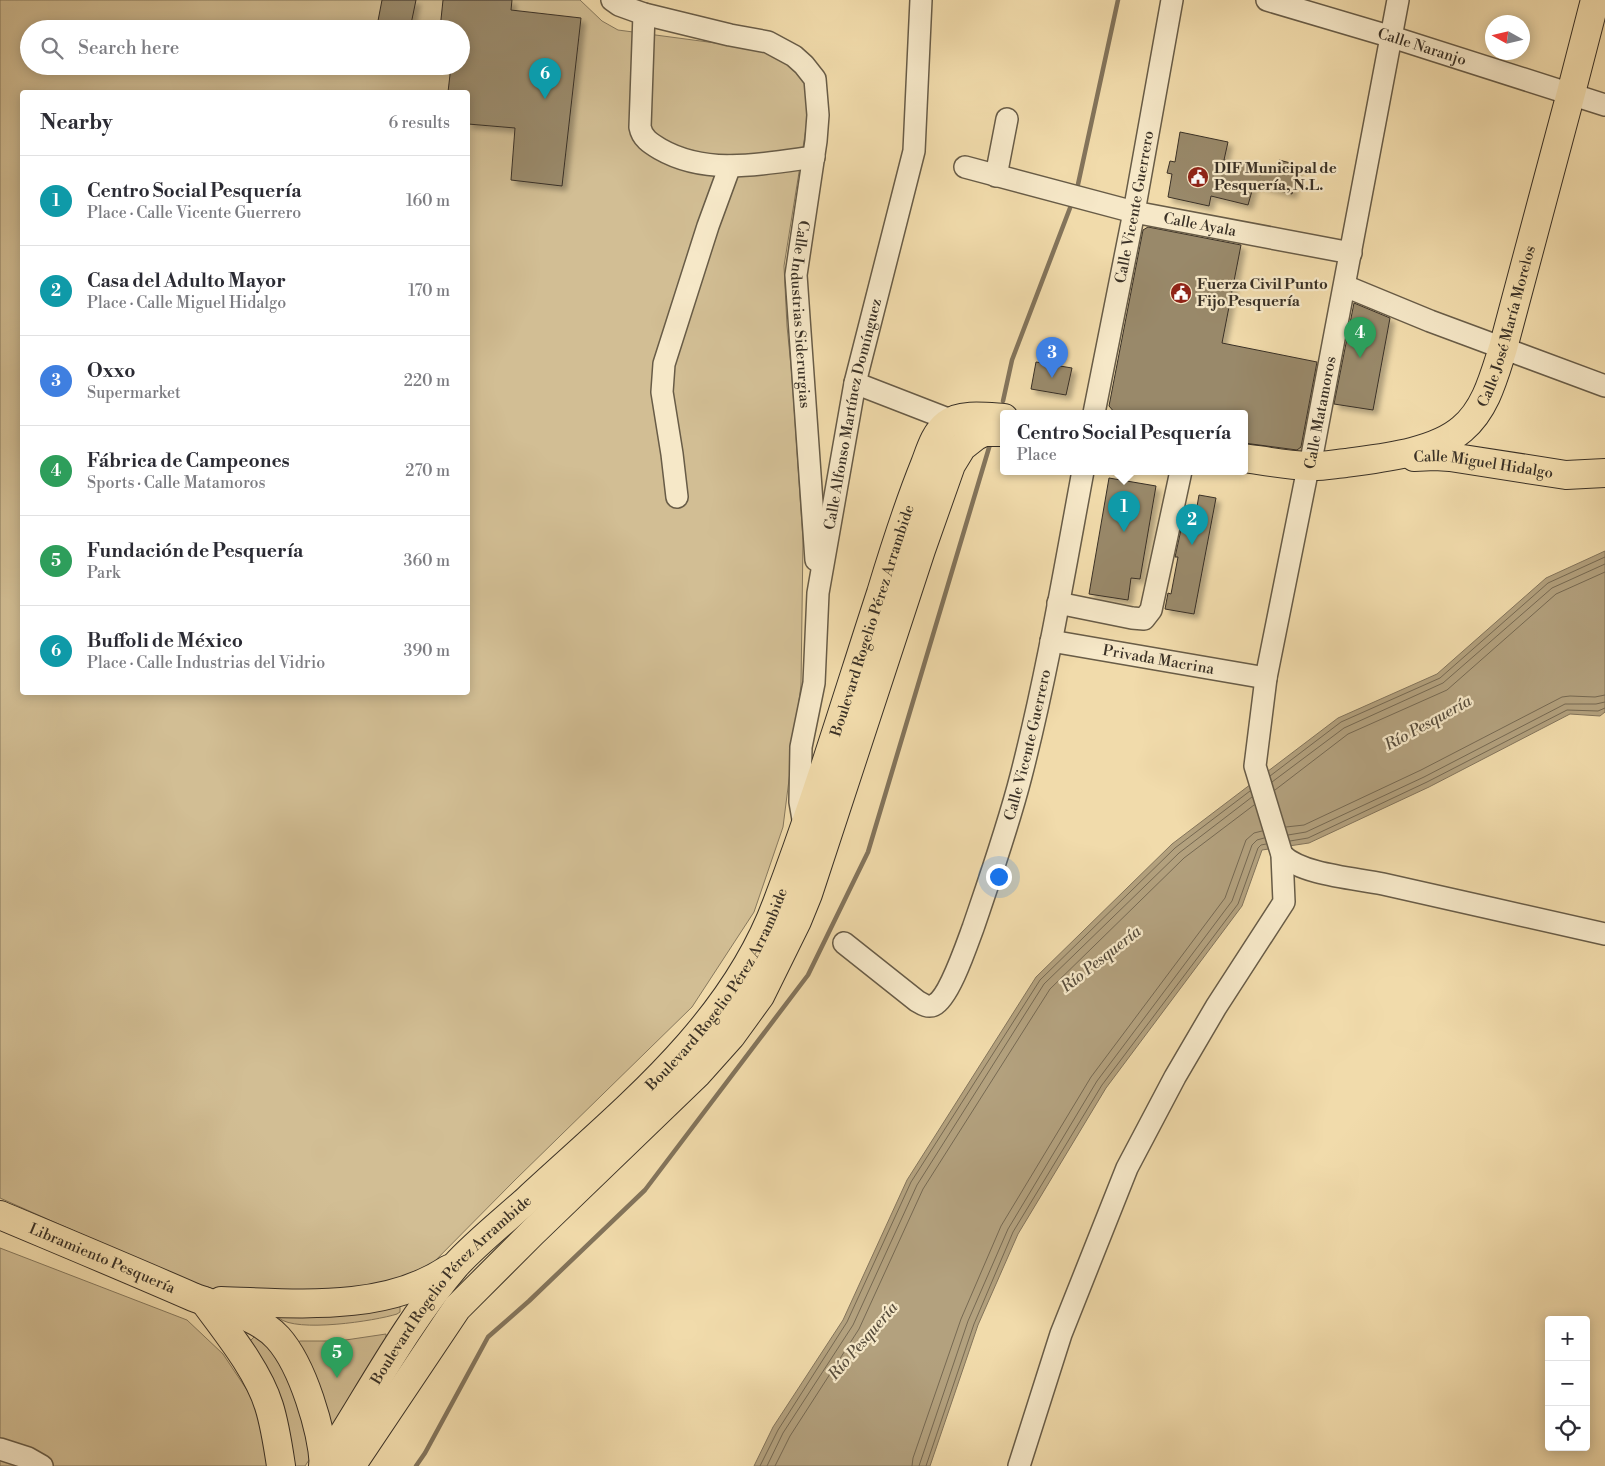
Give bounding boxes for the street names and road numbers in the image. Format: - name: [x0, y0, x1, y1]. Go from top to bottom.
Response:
- street label: Calle Naranjo: [1375, 24, 1469, 70]
- street label: Calle Vicente Guerrero: [1111, 129, 1158, 285]
- street label: Calle Ayala: [1162, 208, 1238, 241]
- street label: Calle Industrias Siderurgias: [786, 219, 815, 409]
- street label: Calle José María Morelos: [1473, 243, 1539, 410]
- street label: Calle Alfonso Martínez Domínguez: [820, 296, 886, 531]
- street label: Calle Matamoros: [1300, 355, 1340, 471]
- street label: Calle Miguel Hidalgo: [1413, 446, 1555, 482]
- street label: Boulevard Rogelio Pérez Arrambide: [826, 502, 918, 740]
- street label: Privada Macrina: [1101, 641, 1216, 678]
- street label: Calle Vicente Guerrero: [1000, 668, 1055, 823]
- street label: Boulevard Rogelio Pérez Arrambide: [641, 885, 791, 1095]
- street label: Boulevard Rogelio Pérez Arrambide: [366, 1191, 535, 1389]
- street label: Libramiento Pesquería: [26, 1219, 179, 1298]

